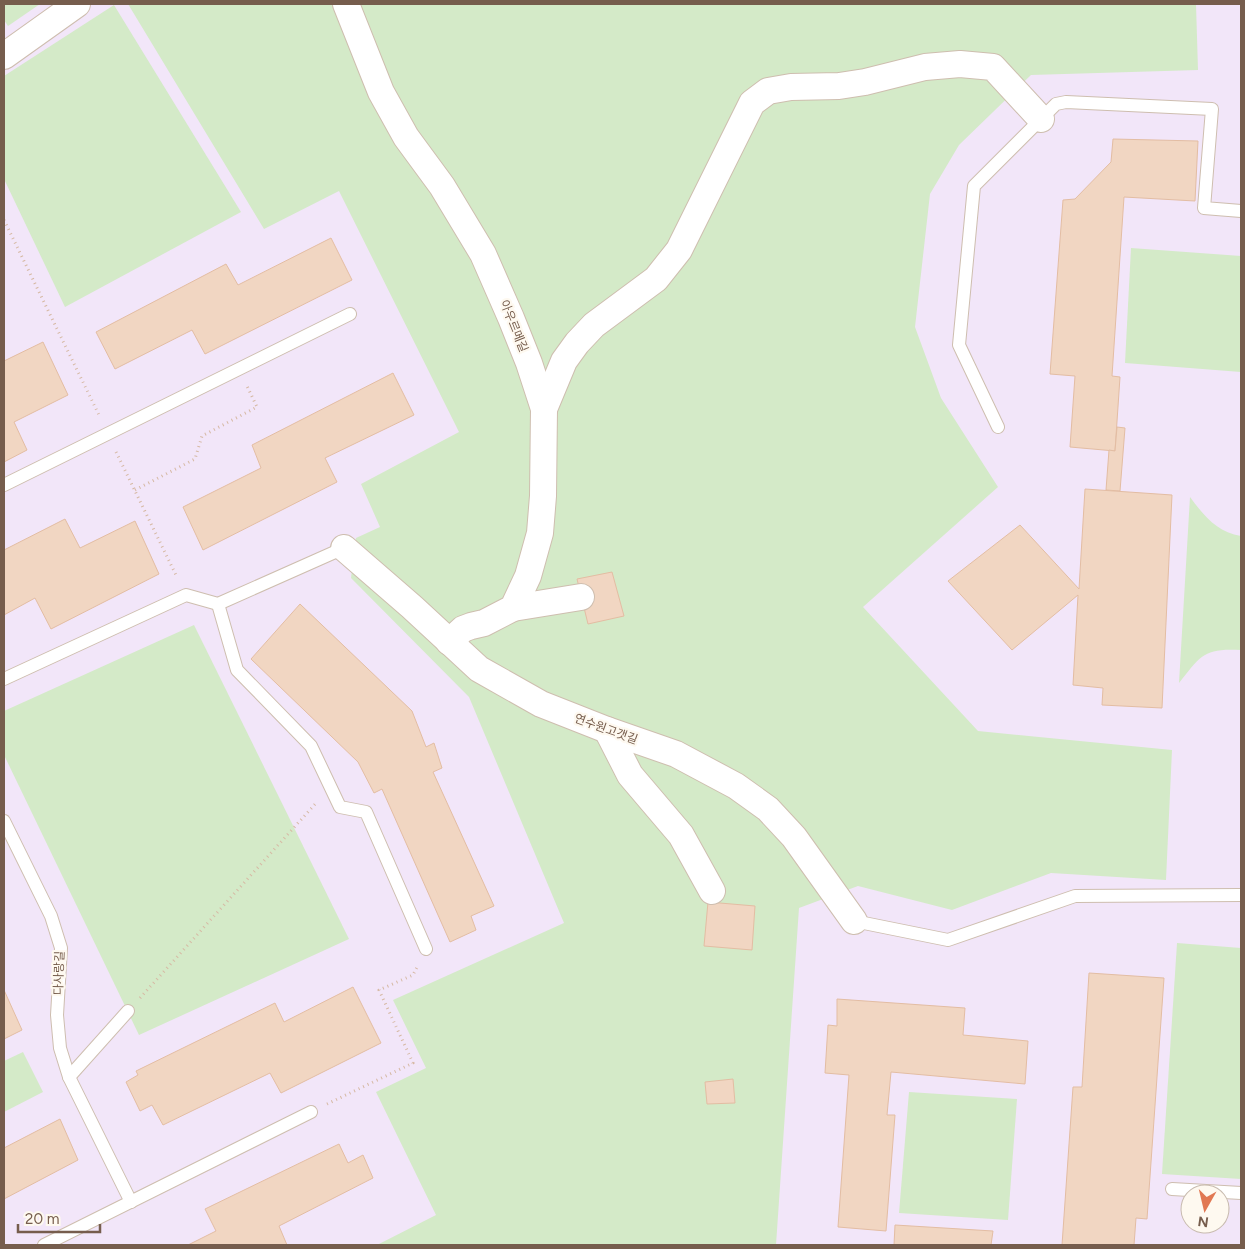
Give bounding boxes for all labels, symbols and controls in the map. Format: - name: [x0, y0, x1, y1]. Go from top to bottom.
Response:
- street label: 아우르메길: [497, 298, 531, 354]
- street label: 연수원고갯길: [572, 711, 640, 747]
- street label: 다사랑길: [51, 951, 67, 995]
- north arrow: [1180, 1184, 1230, 1234]
- scale bar: [18, 1202, 100, 1234]
- text: 20 m: [25, 1210, 59, 1228]
- text: N: [1197, 1212, 1210, 1231]

